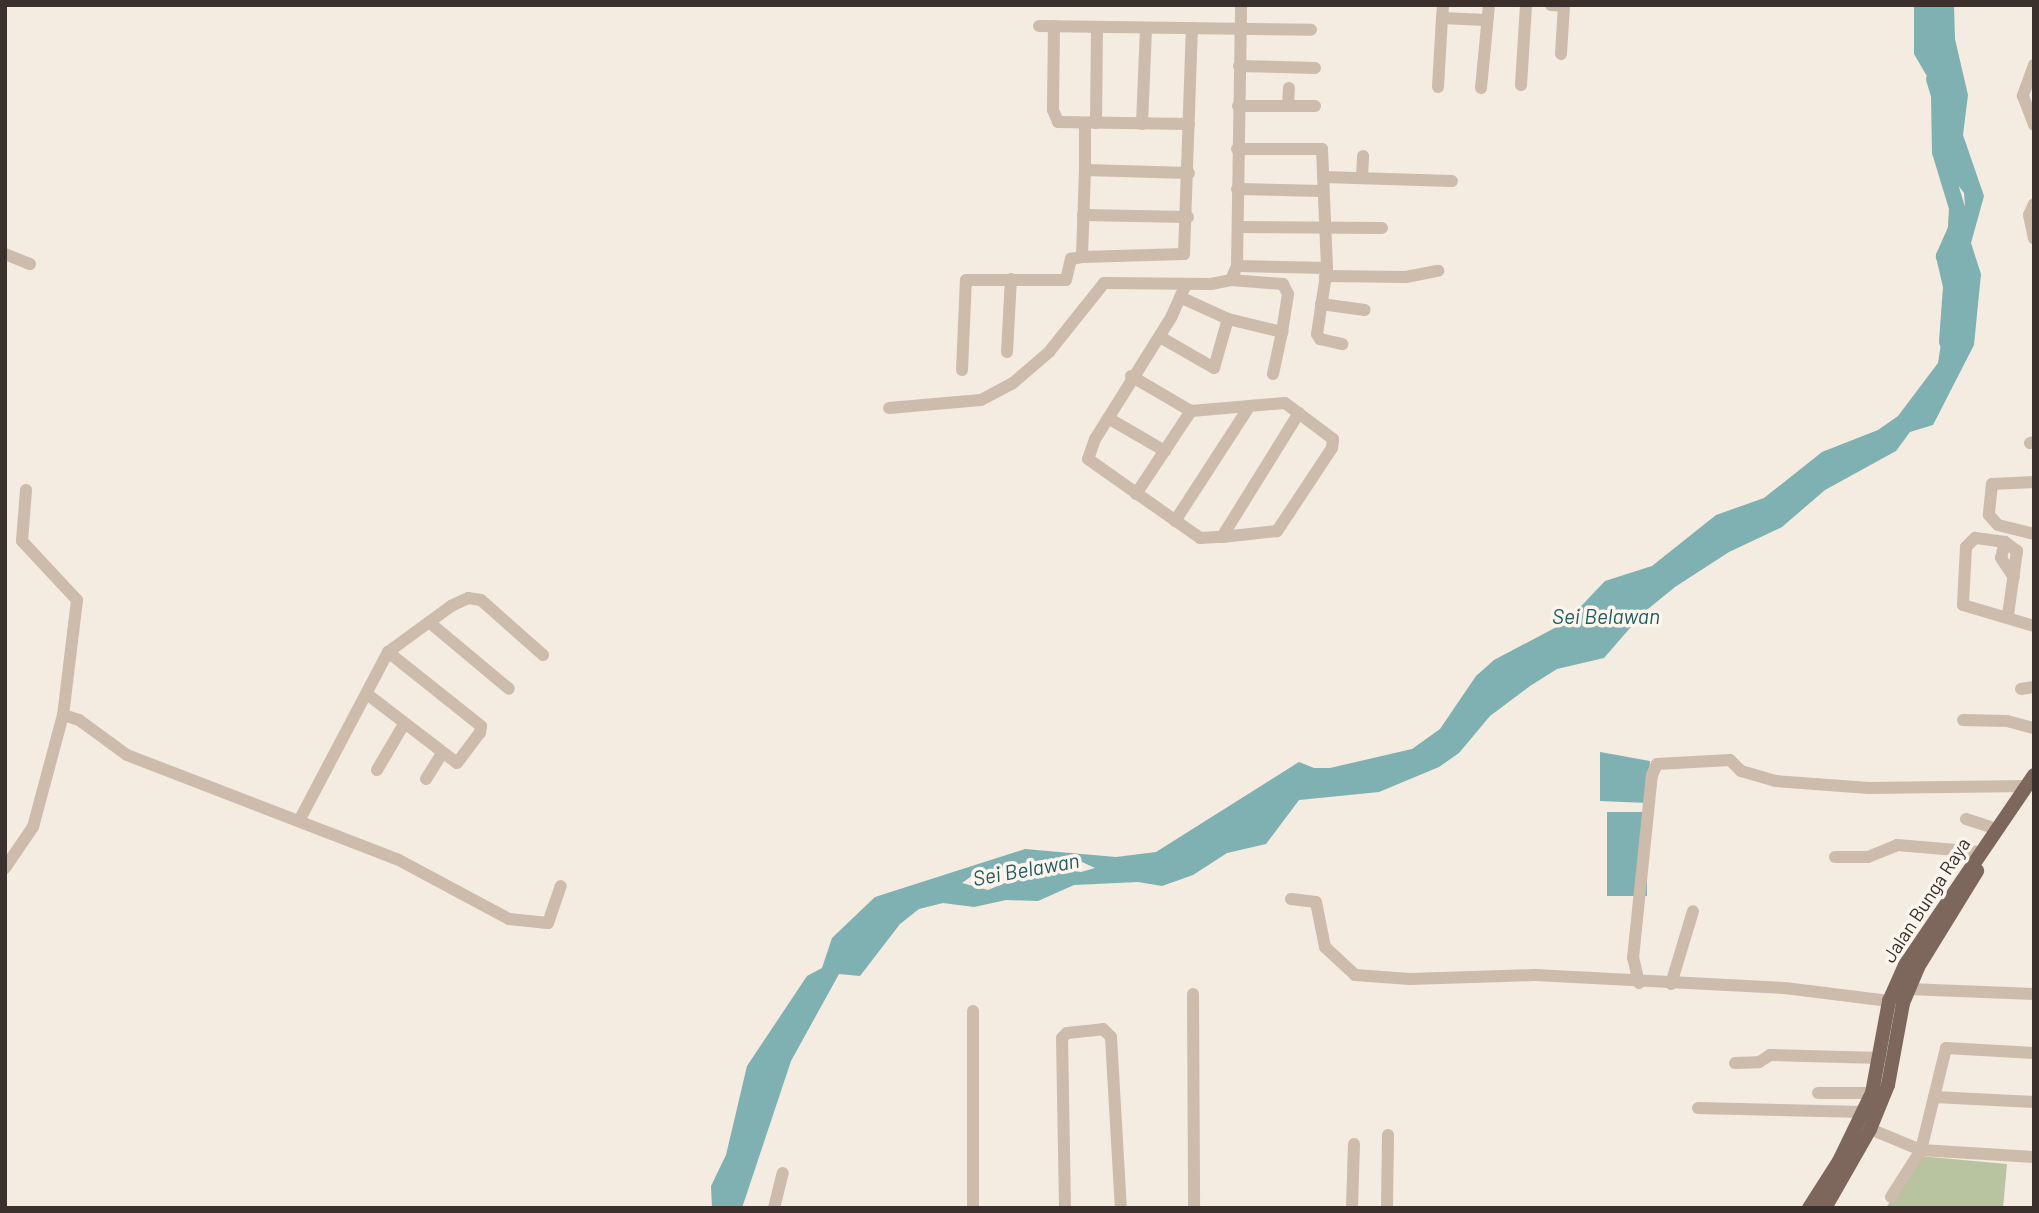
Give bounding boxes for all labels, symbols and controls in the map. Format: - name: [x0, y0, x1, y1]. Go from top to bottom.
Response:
- water label: Sei Belawan: [1552, 603, 1660, 629]
- street label: Jalan Bunga Raya: [1877, 833, 1975, 967]
- water label: Sei Belawan: [971, 847, 1081, 891]

